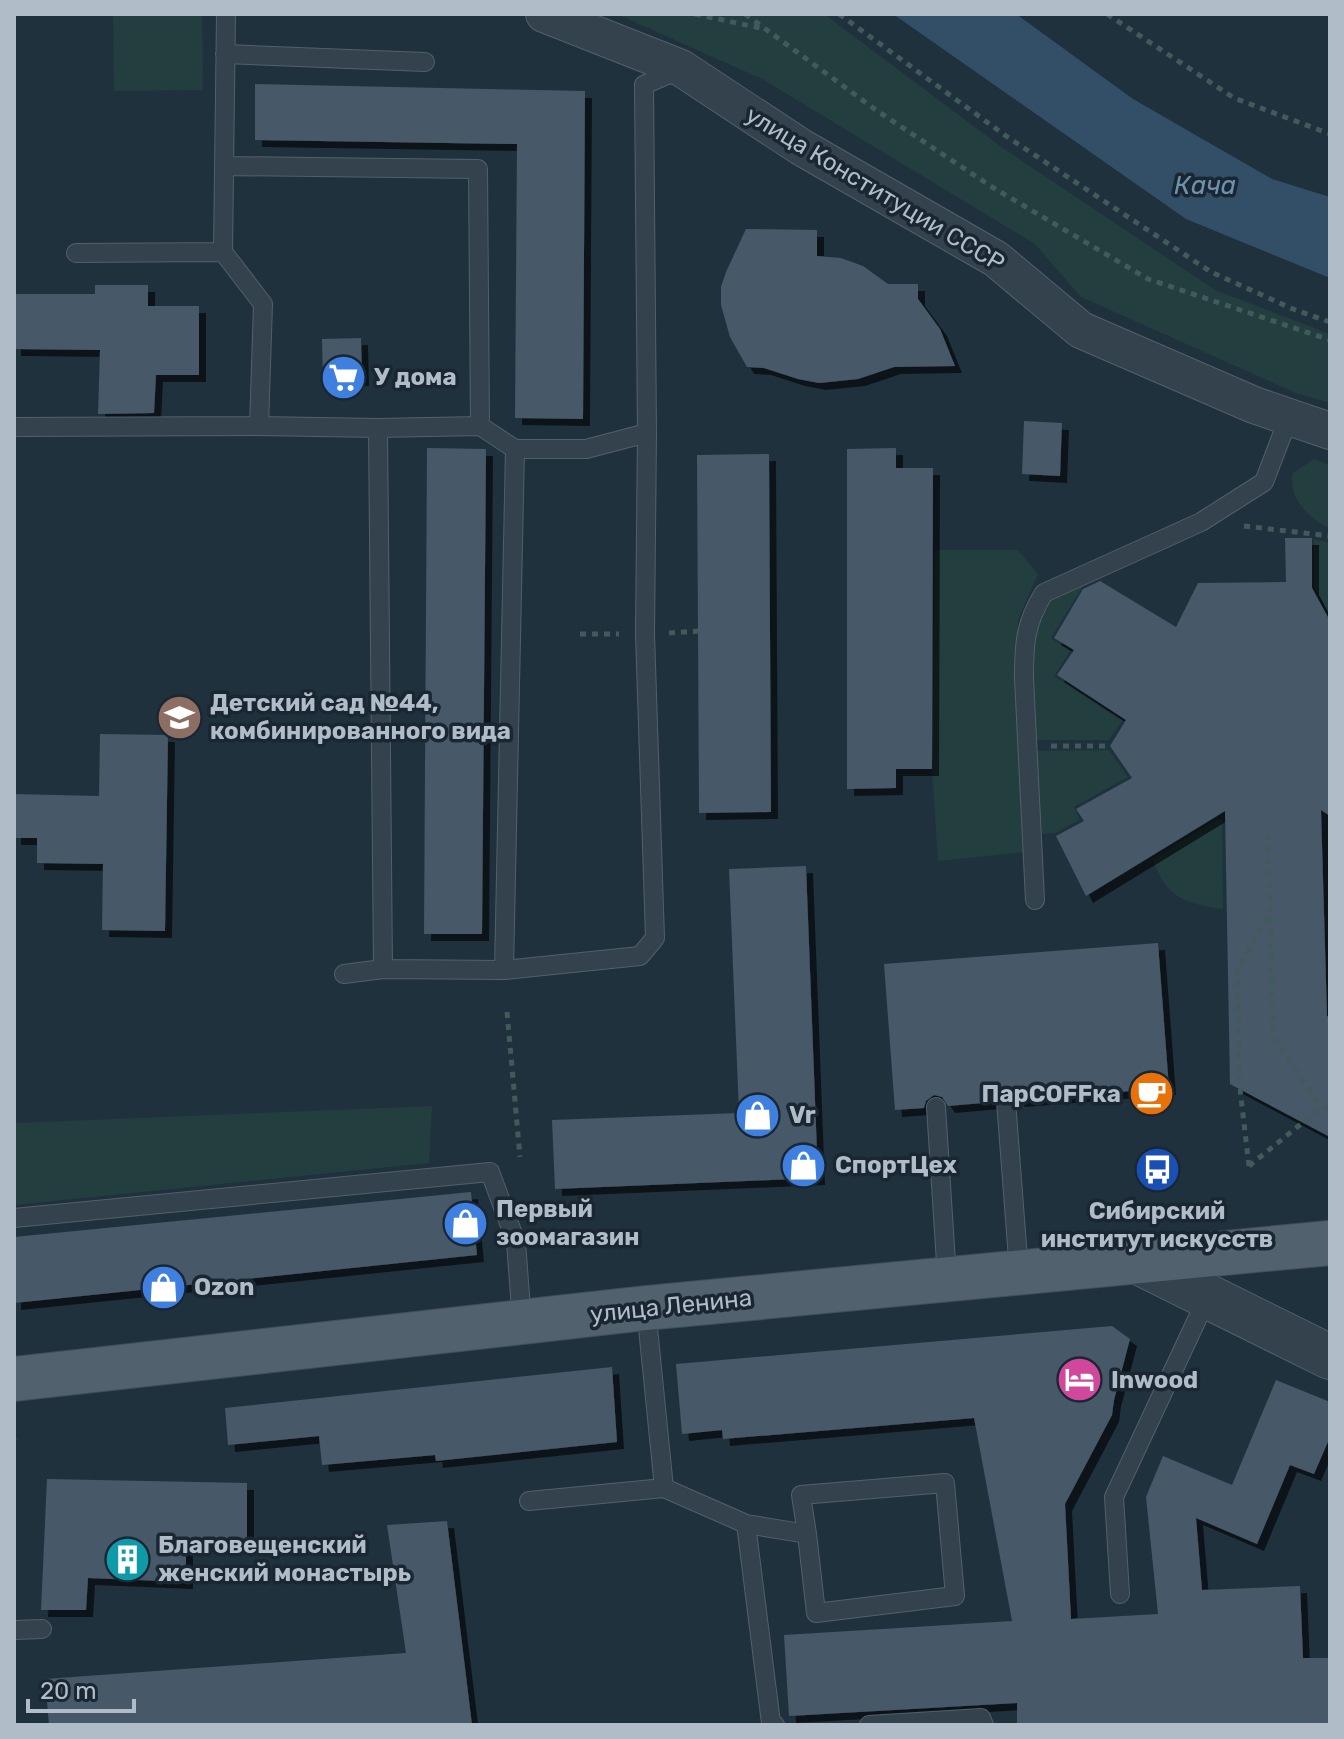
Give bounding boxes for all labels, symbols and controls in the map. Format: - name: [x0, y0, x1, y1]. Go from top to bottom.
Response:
- street label: улица Конституции СССР: [741, 101, 1009, 277]
- water label: Кача: [1174, 170, 1236, 201]
- supermarket icon: У дома: [319, 353, 367, 401]
- place label: У дома: [374, 363, 457, 391]
- place label: Детский сад №44, комбинированного вида: [210, 689, 511, 745]
- school or university icon: Детский сад №44, комбинированного вида: [155, 693, 203, 741]
- cafe icon: ПарCOFFка: [1128, 1070, 1176, 1118]
- place label: ПарCOFFка: [982, 1080, 1121, 1108]
- shop icon: Vr: [734, 1091, 782, 1139]
- place label: Vr: [789, 1101, 816, 1129]
- shop icon: СпортЦех: [780, 1141, 828, 1189]
- bus stop icon: Сибирский институт искусств: [1133, 1145, 1181, 1193]
- place label: СпортЦех: [835, 1151, 957, 1179]
- place label: Первый зоомагазин: [496, 1195, 639, 1251]
- place label: Сибирский институт искусств: [1041, 1197, 1273, 1253]
- shop icon: Первый зоомагазин: [441, 1199, 489, 1247]
- shop icon: Ozon: [139, 1263, 187, 1311]
- place label: Ozon: [194, 1273, 254, 1301]
- street label: улица Ленина: [589, 1284, 753, 1328]
- hotel icon: Inwood: [1056, 1356, 1104, 1404]
- place label: Inwood: [1111, 1366, 1198, 1394]
- place label: Благовещенский женский монастырь: [158, 1531, 411, 1587]
- building icon: Благовещенский женский монастырь: [103, 1535, 151, 1583]
- scale bar: [28, 1663, 134, 1713]
- text: 20 m: [40, 1677, 97, 1705]

